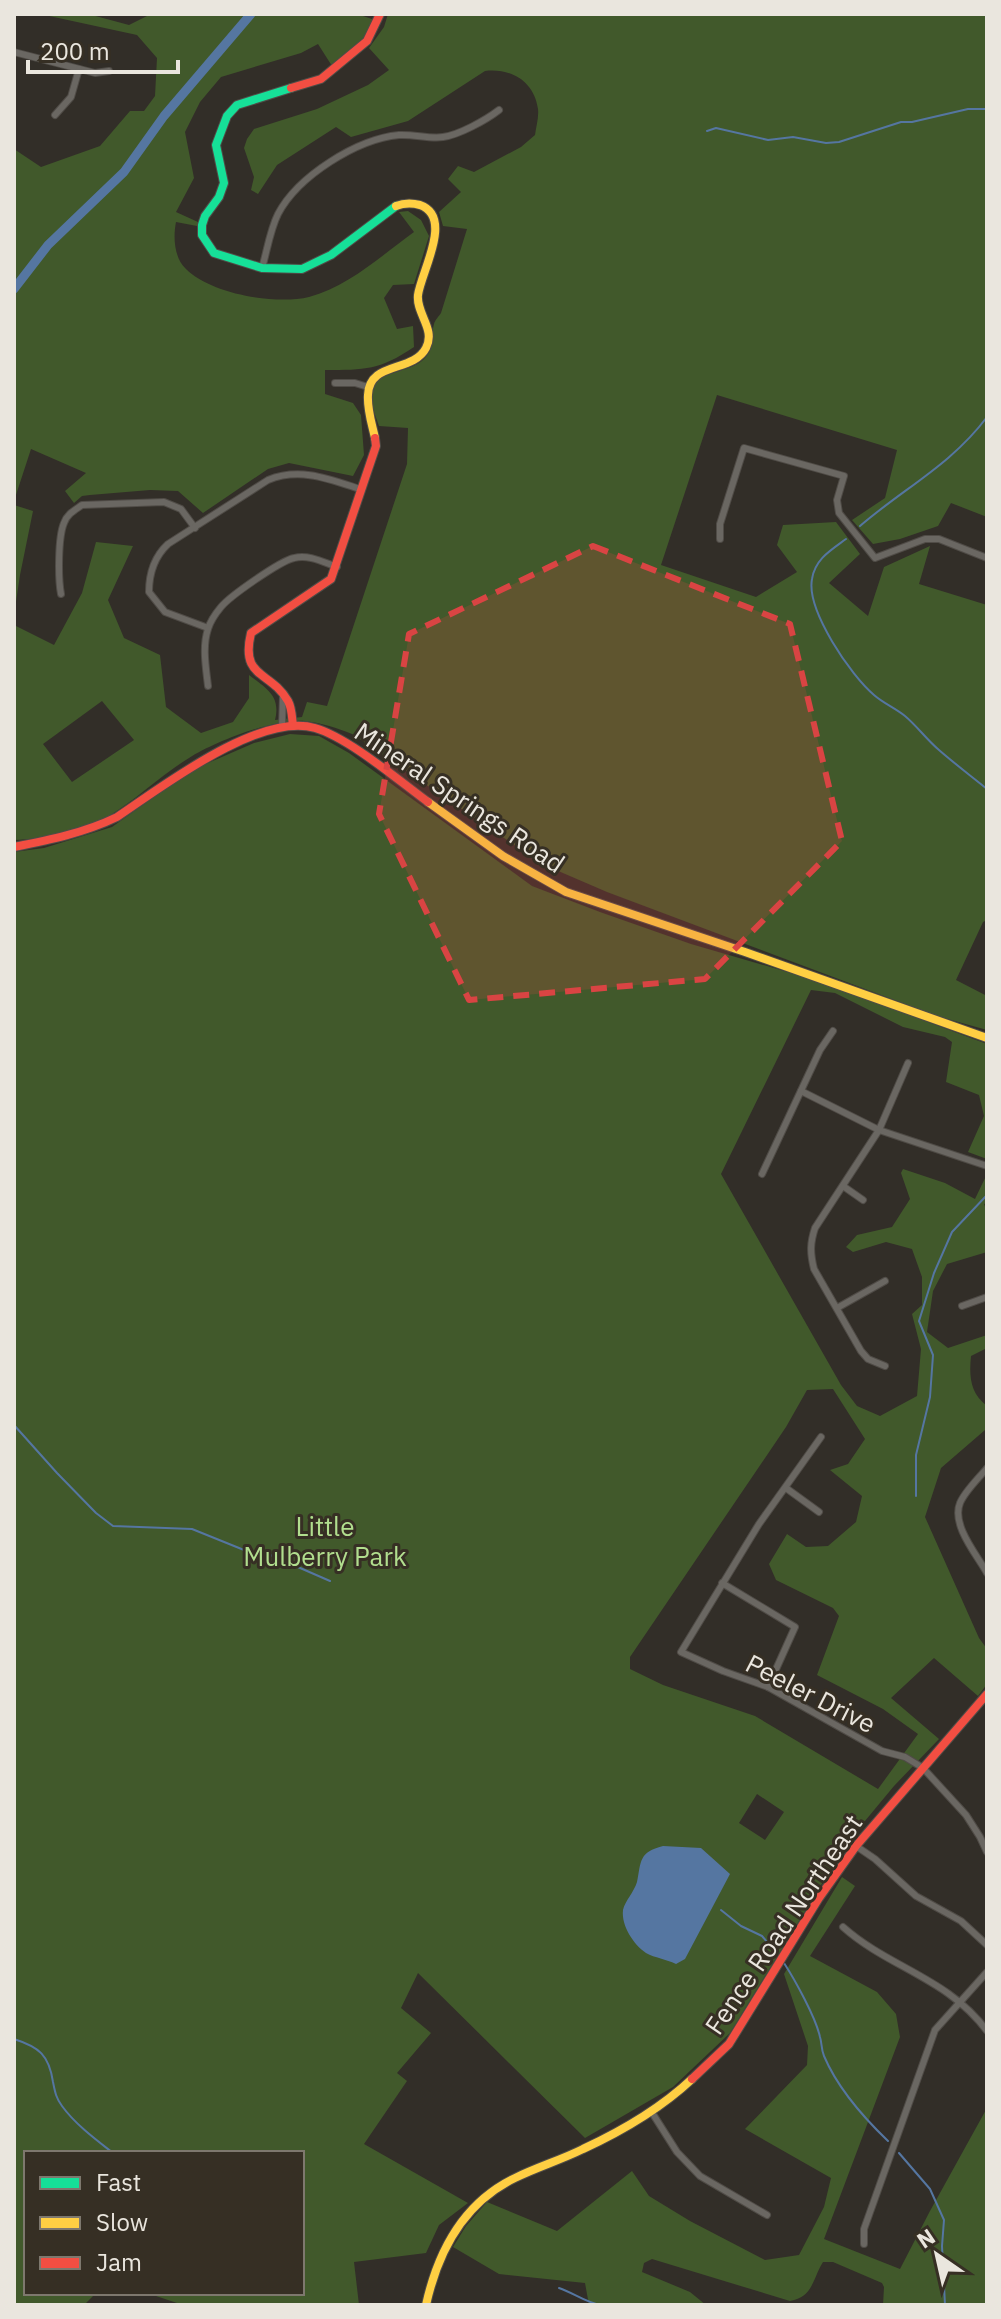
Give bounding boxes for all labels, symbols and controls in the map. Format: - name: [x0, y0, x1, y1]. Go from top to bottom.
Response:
- scale bar: [28, 24, 178, 74]
- text: 200 m: [40, 35, 110, 67]
- street label: Mineral Springs Road: [348, 714, 572, 880]
- park label: Little Mulberry Park: [243, 1509, 407, 1573]
- street label: Peeler Drive: [740, 1646, 882, 1740]
- street label: Fence Road Northeast: [697, 1807, 869, 2041]
- legend: [24, 2151, 304, 2295]
- text: Fast: [96, 2166, 141, 2198]
- text: Slow: [96, 2206, 148, 2238]
- north arrow: [897, 2215, 977, 2295]
- text: N: [911, 2222, 940, 2254]
- text: Jam: [96, 2246, 142, 2278]

